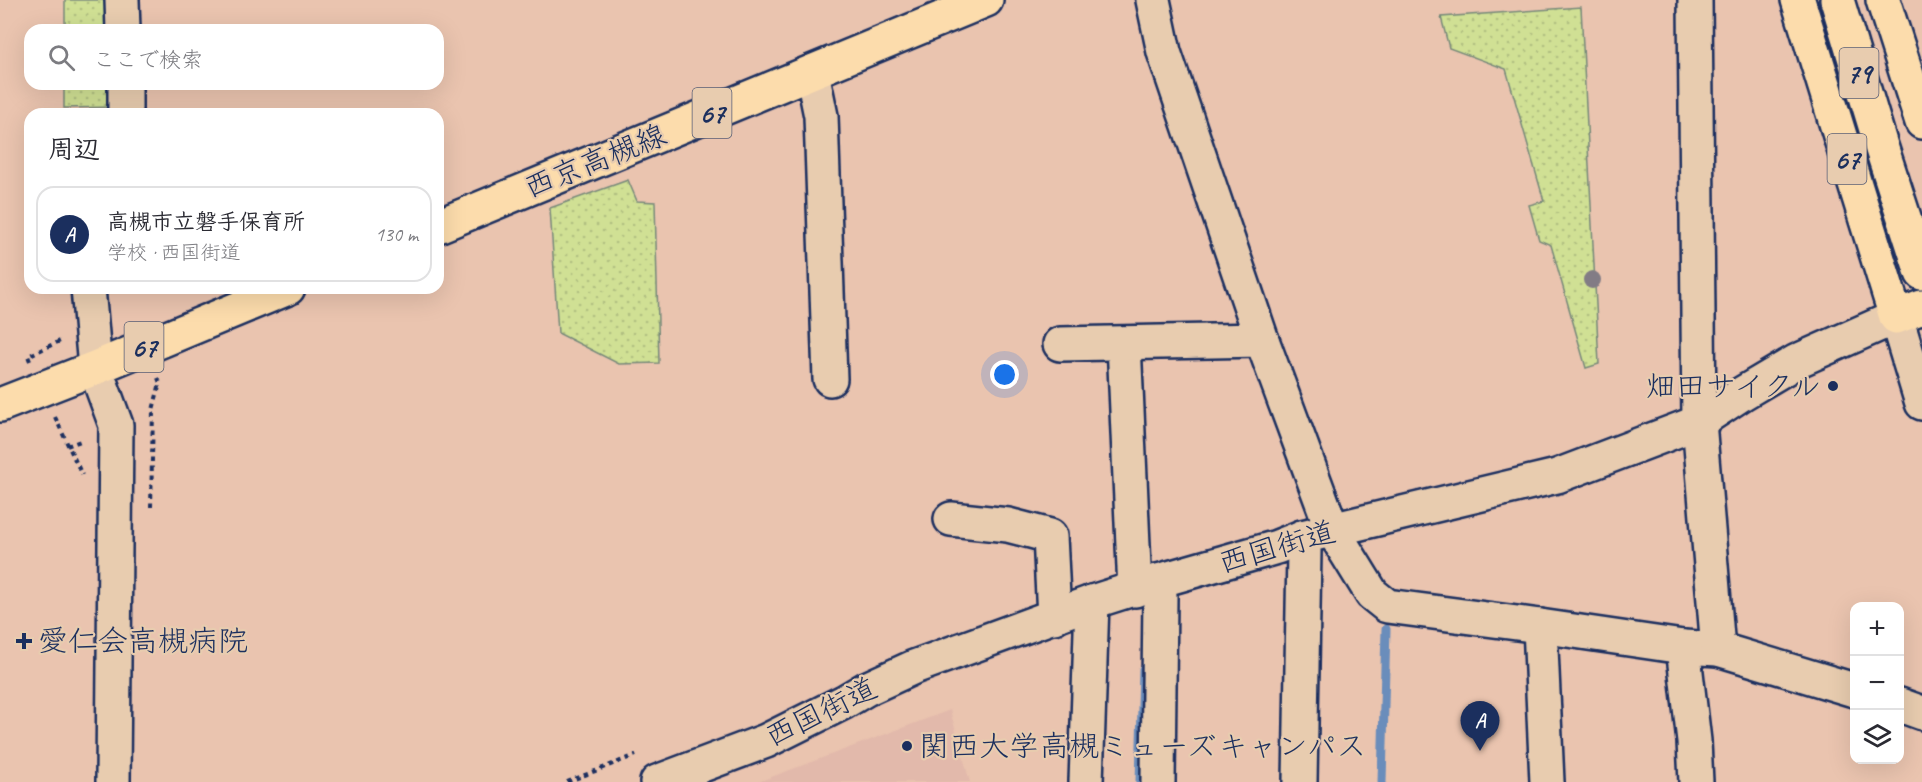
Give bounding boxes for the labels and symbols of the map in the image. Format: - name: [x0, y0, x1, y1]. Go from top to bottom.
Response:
- road number: 79: [1840, 48, 1878, 98]
- road number: 67: [692, 88, 732, 138]
- street label: 西京高槻線: [518, 115, 672, 207]
- road number: 67: [1828, 134, 1866, 184]
- road number: 67: [124, 322, 164, 372]
- your location: [990, 360, 1019, 389]
- place label: 畑田サイクル: [1646, 367, 1821, 405]
- marker: 畑田サイクル: [1826, 379, 1840, 393]
- street label: 西国街道: [1214, 512, 1340, 582]
- place label: 愛仁会高槻病院: [38, 622, 248, 660]
- marker: 愛仁会高槻病院: [15, 632, 33, 650]
- street label: 西国街道: [759, 669, 883, 755]
- pin: A: [1460, 702, 1500, 751]
- place label: 関西大学高槻ミューズキャンパス: [919, 727, 1367, 765]
- marker: 関西大学高槻ミューズキャンパス: [900, 739, 914, 753]

